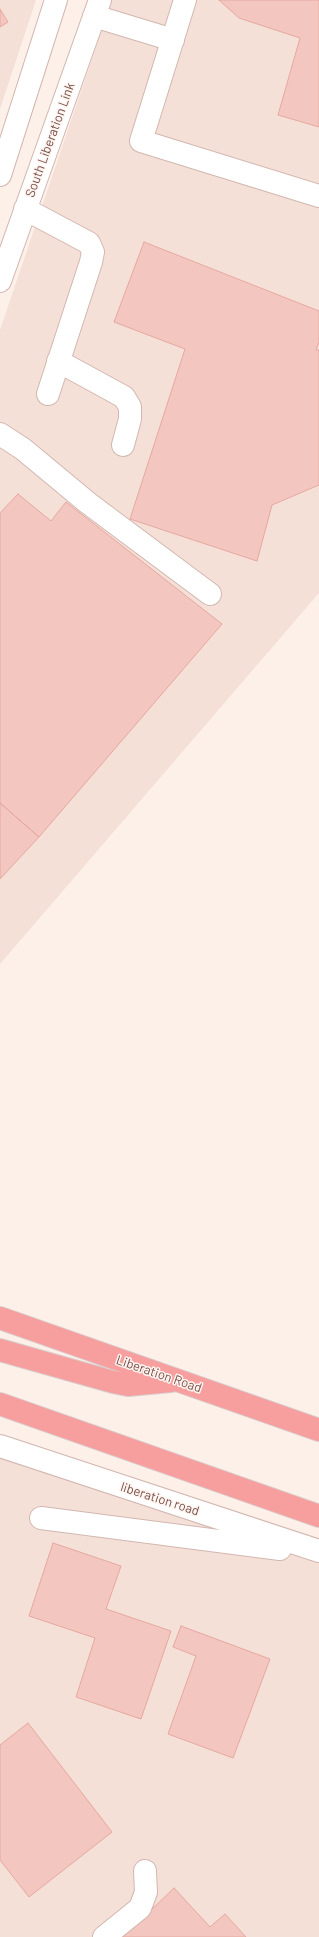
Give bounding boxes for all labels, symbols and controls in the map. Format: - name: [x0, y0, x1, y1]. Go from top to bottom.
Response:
- street label: South Liberation Link: [22, 81, 78, 199]
- street label: Liberation Road: [114, 1352, 204, 1396]
- street label: liberation road: [119, 1479, 201, 1519]

